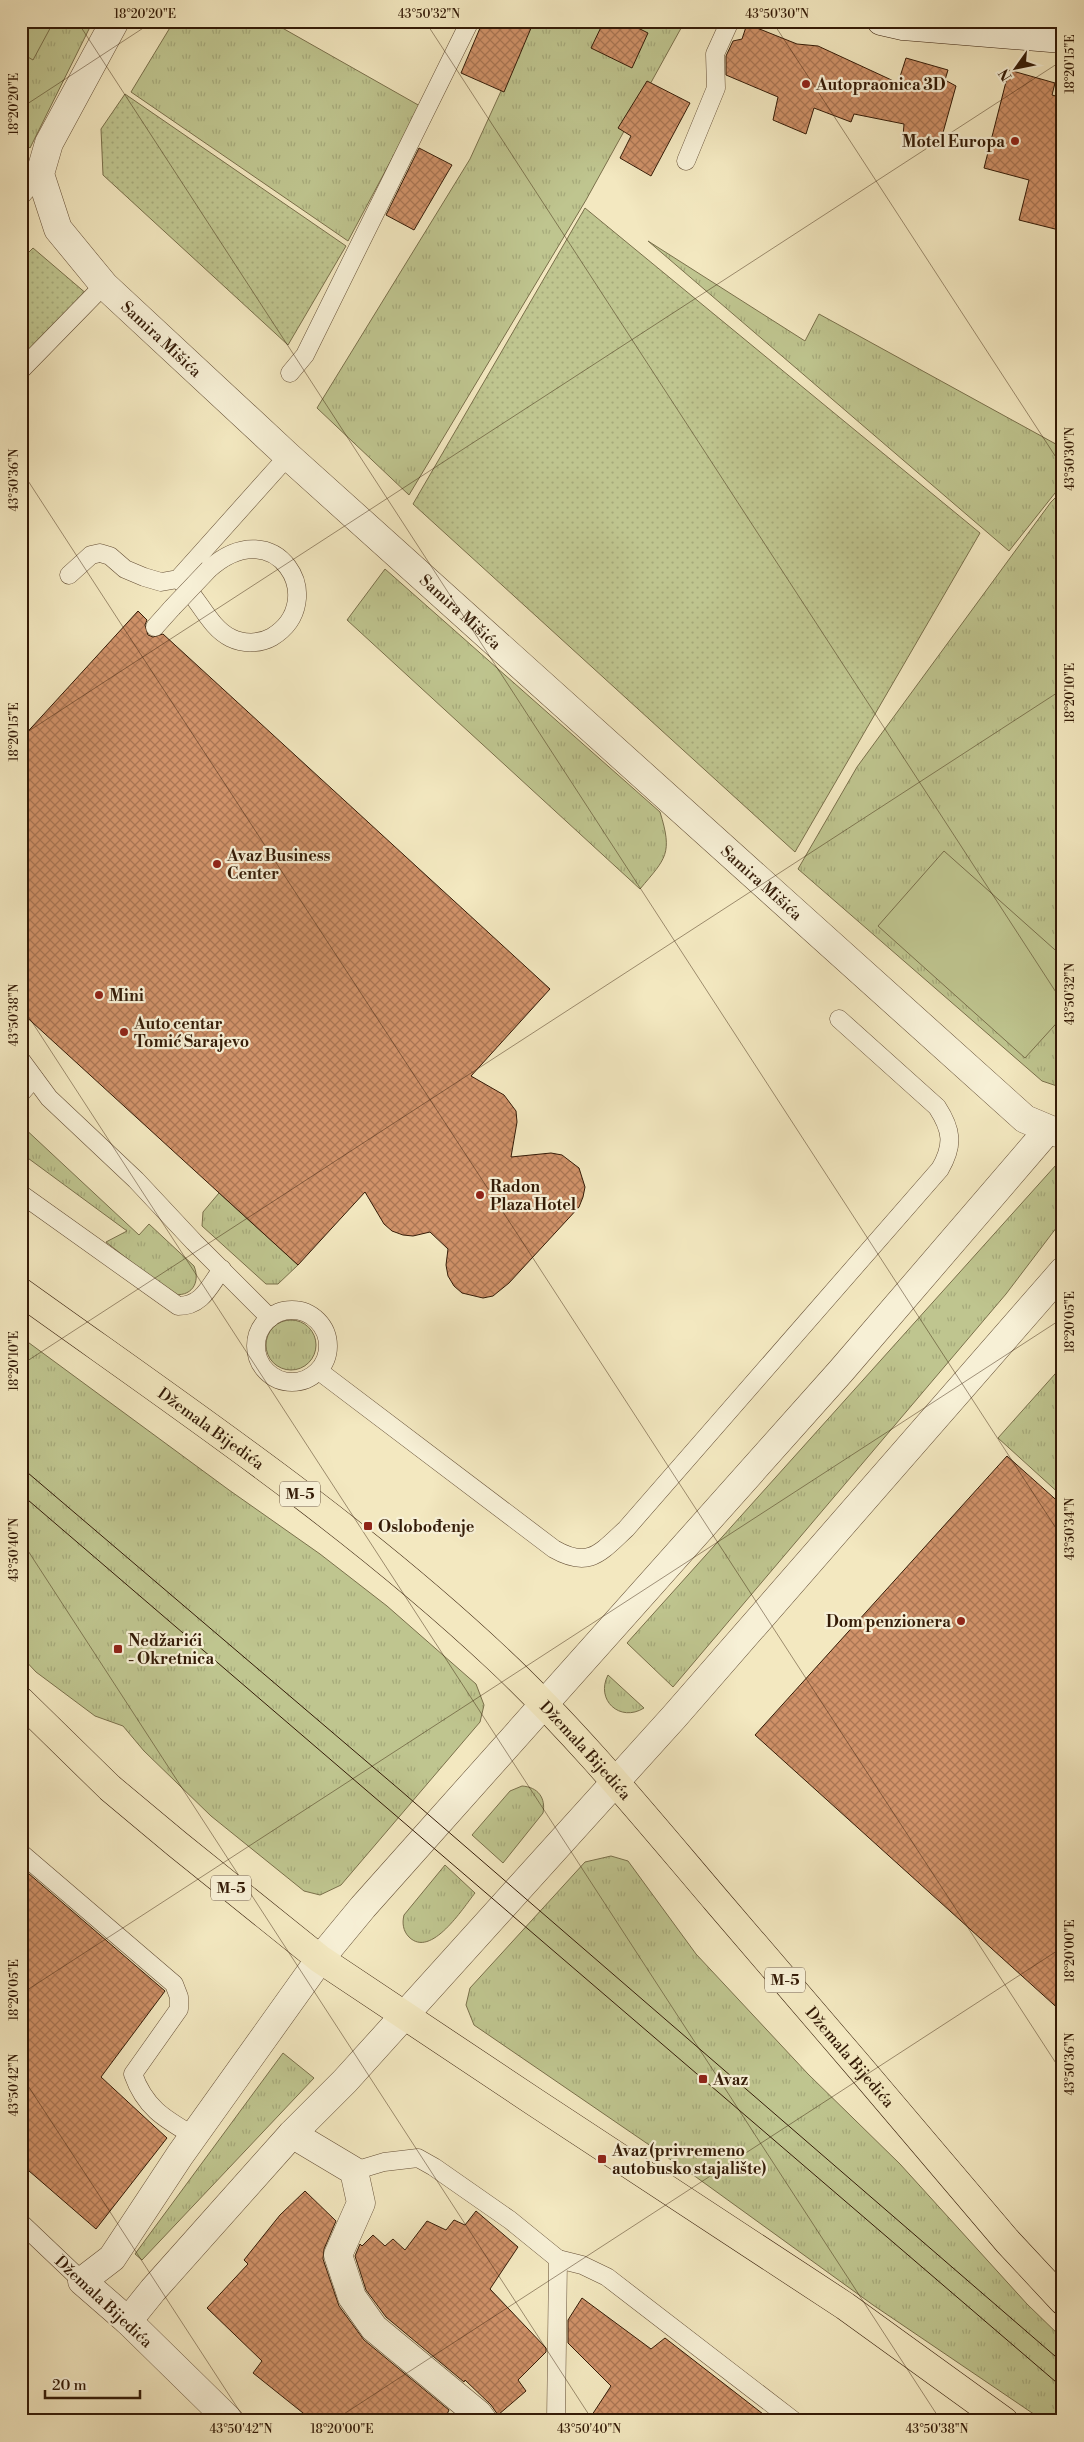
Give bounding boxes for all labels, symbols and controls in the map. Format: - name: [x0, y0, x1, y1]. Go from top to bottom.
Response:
- text: 18°20'20"E: [114, 7, 176, 22]
- text: 43°50'32"N: [398, 7, 460, 22]
- text: 43°50'30"N: [745, 7, 809, 22]
- text: 18°20'15"E: [1063, 35, 1078, 93]
- north arrow: [992, 42, 1042, 92]
- text: N: [995, 65, 1017, 84]
- text: 18°20'20"E: [7, 73, 22, 135]
- place label: Autopraonica 3D: [815, 75, 946, 95]
- marker: Autopraonica 3D: [800, 78, 812, 90]
- place label: Motel Europa: [902, 132, 1005, 152]
- marker: Motel Europa: [1009, 135, 1021, 147]
- street label: Samira Mišića: [116, 297, 206, 382]
- text: 43°50'30"N: [1063, 427, 1078, 491]
- text: 43°50'36"N: [7, 448, 22, 511]
- street label: Samira Mišića: [415, 570, 506, 655]
- text: 18°20'10"E: [1063, 663, 1078, 723]
- text: 18°20'15"E: [7, 703, 22, 761]
- street label: Samira Mišića: [716, 841, 807, 925]
- place label: Avaz Business Center: [226, 846, 331, 884]
- marker: Avaz Business Center: [211, 858, 223, 870]
- text: 43°50'32"N: [1063, 963, 1078, 1025]
- text: 43°50'38"N: [7, 983, 22, 1047]
- place label: Mini: [109, 986, 144, 1006]
- marker: Mini: [93, 989, 105, 1001]
- place label: Auto centar Tomić Sarajevo: [133, 1014, 249, 1052]
- marker: Auto centar Tomić Sarajevo: [118, 1026, 130, 1038]
- place label: Radon Plaza Hotel: [490, 1177, 577, 1215]
- marker: Radon Plaza Hotel: [474, 1189, 486, 1201]
- text: 18°20'05"E: [1063, 1291, 1078, 1353]
- text: 18°20'10"E: [7, 1331, 22, 1391]
- street label: Džemala Bijedića: [154, 1384, 269, 1475]
- road number: M-5: [280, 1482, 320, 1506]
- text: 43°50'34"N: [1063, 1497, 1078, 1561]
- place label: Oslobođenje: [378, 1517, 475, 1537]
- text: 43°50'40"N: [7, 1518, 22, 1582]
- marker: Oslobođenje: [362, 1520, 374, 1532]
- place label: Dom penzionera: [826, 1612, 951, 1632]
- marker: Dom penzionera: [955, 1615, 967, 1627]
- place label: Nedžarići - Okretnica: [128, 1631, 214, 1669]
- marker: Nedžarići - Okretnica: [112, 1643, 124, 1655]
- street label: Džemala Bijedića: [535, 1697, 636, 1805]
- road number: M-5: [211, 1876, 251, 1900]
- text: 18°20'00"E: [1063, 1919, 1078, 1983]
- text: 18°20'05"E: [7, 1959, 22, 2021]
- road number: M-5: [765, 1968, 805, 1992]
- street label: Džemala Bijedića: [801, 2003, 899, 2113]
- text: 43°50'36"N: [1063, 2032, 1078, 2095]
- text: 43°50'42"N: [7, 2053, 22, 2117]
- place label: Avaz: [712, 2070, 748, 2090]
- marker: Avaz: [697, 2073, 709, 2085]
- place label: Avaz (privremeno autobusko stajalište): [611, 2141, 766, 2179]
- marker: Avaz (privremeno autobusko stajalište): [596, 2153, 608, 2165]
- street label: Džemala Bijedića: [50, 2251, 157, 2353]
- scale bar: [45, 2367, 140, 2399]
- text: 20 m: [52, 2376, 87, 2395]
- text: 43°50'42"N: [209, 2422, 273, 2437]
- text: 18°20'00"E: [310, 2422, 374, 2437]
- text: 43°50'40"N: [557, 2422, 621, 2437]
- text: 43°50'38"N: [905, 2422, 969, 2437]

